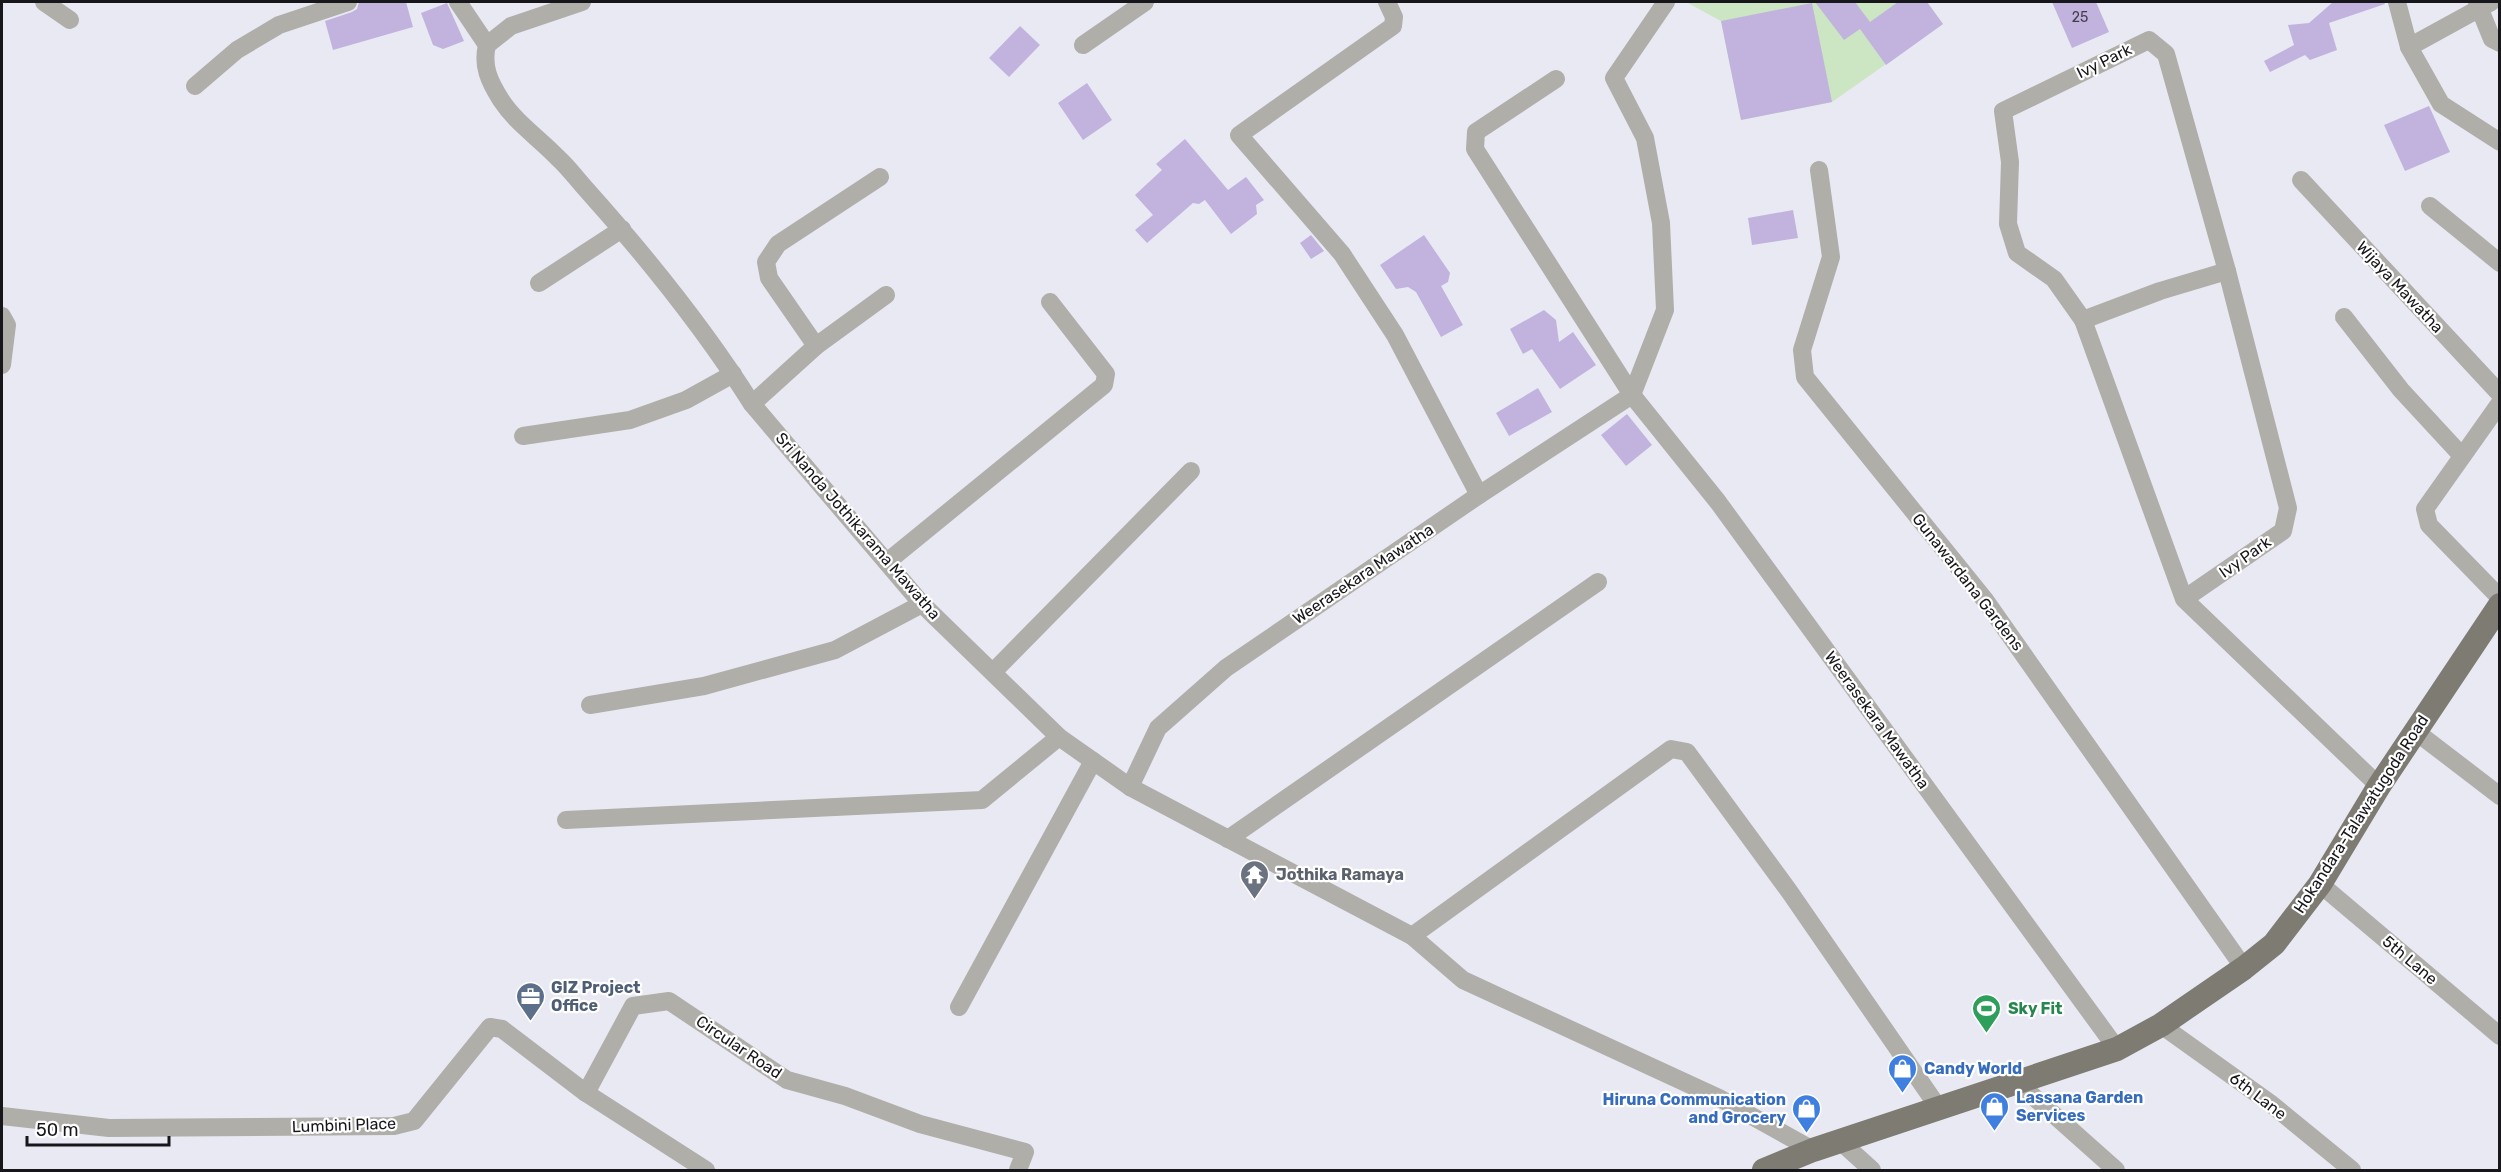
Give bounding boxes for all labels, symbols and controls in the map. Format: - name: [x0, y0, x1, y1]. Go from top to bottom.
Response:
- house number: 25: [2072, 9, 2088, 26]
- street label: Ivy Park: [2073, 39, 2135, 82]
- street label: Wijaya Mawatha: [2353, 237, 2447, 337]
- street label: Sri Nanda Jothikarama Mawatha: [772, 429, 944, 623]
- street label: Gunawardana Gardens: [1908, 510, 2028, 654]
- street label: Weerasekara Mawatha: [1289, 520, 1437, 628]
- street label: Ivy Park: [2215, 532, 2275, 582]
- street label: Weerasekara Mawatha: [1821, 647, 1933, 793]
- street label: Hokandara-Talawatugoda Road: [2290, 711, 2432, 917]
- temple icon: Jothika Ramaya: [1239, 858, 1271, 900]
- place label: Jothika Ramaya: [1276, 865, 1404, 884]
- street label: 5th Lane: [2379, 932, 2441, 988]
- place label: GIZ Project Office: [551, 978, 641, 1015]
- office icon: GIZ Project Office: [514, 980, 546, 1022]
- sports icon: Sky Fit: [1971, 992, 2003, 1034]
- place label: Sky Fit: [2008, 999, 2063, 1018]
- street label: Circular Road: [693, 1011, 785, 1083]
- shop icon: Candy World: [1887, 1052, 1919, 1094]
- place label: Candy World: [1924, 1059, 2022, 1078]
- street label: 6th Lane: [2226, 1069, 2290, 1123]
- place label: Lassana Garden Services: [2016, 1088, 2143, 1125]
- place label: Hiruna Communication and Grocery: [1602, 1090, 1786, 1127]
- shop icon: Lassana Garden Services: [1979, 1090, 2011, 1132]
- shop icon: Hiruna Communication and Grocery: [1791, 1092, 1823, 1134]
- scale bar: [27, 1109, 170, 1147]
- street label: Lumbini Place: [292, 1114, 396, 1136]
- text: 50 m: [36, 1119, 79, 1141]

